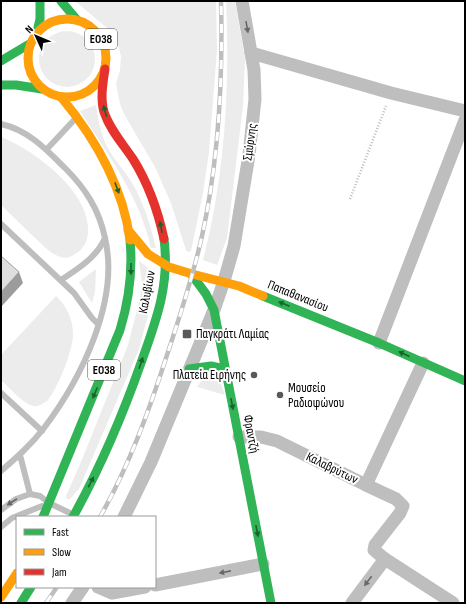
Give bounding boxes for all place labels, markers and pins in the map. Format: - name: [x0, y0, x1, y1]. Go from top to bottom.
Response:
- place label: Παγκράτι Λαμίας: [196, 326, 269, 342]
- marker: Παγκράτι Λαμίας: [181, 328, 193, 340]
- place label: Πλατεία Ειρήνης: [173, 367, 246, 383]
- marker: Πλατεία Ειρήνης: [249, 370, 259, 380]
- place label: Μουσείο Ραδιοφώνου: [288, 380, 344, 411]
- marker: Μουσείο Ραδιοφώνου: [275, 390, 285, 400]

